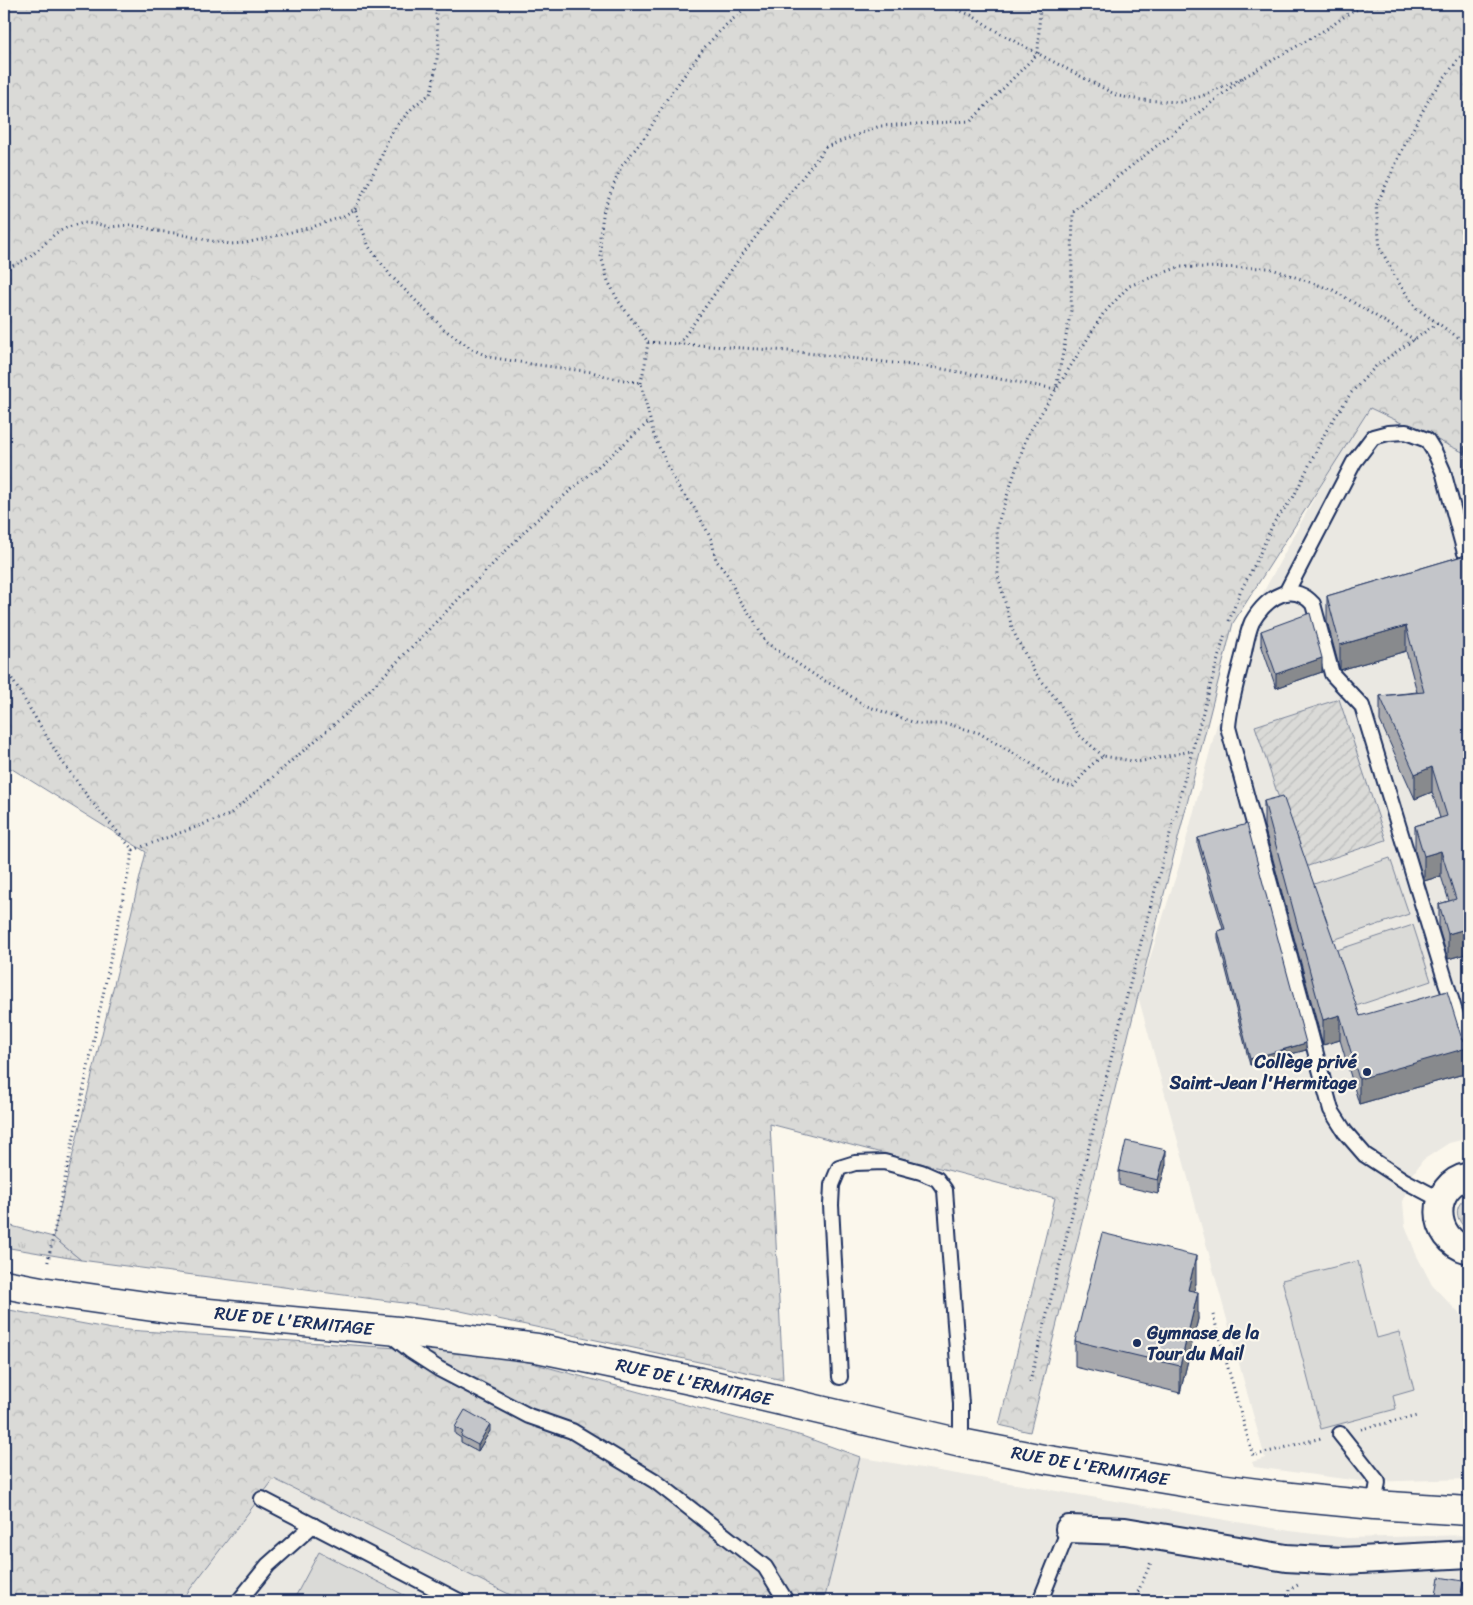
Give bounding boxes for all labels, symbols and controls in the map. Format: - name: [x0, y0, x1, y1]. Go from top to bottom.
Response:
- place label: Collège privé Saint-Jean l'Hermitage: [1169, 1046, 1358, 1099]
- marker: Collège privé Saint-Jean l'Hermitage: [1361, 1066, 1373, 1078]
- street label: RUE DE L'ERMITAGE: [213, 1297, 376, 1345]
- place label: Gymnase de la Tour du Mail: [1146, 1317, 1259, 1370]
- marker: Gymnase de la Tour du Mail: [1131, 1337, 1143, 1349]
- street label: RUE DE L'ERMITAGE: [613, 1348, 776, 1416]
- street label: RUE DE L'ERMITAGE: [1009, 1436, 1172, 1496]

